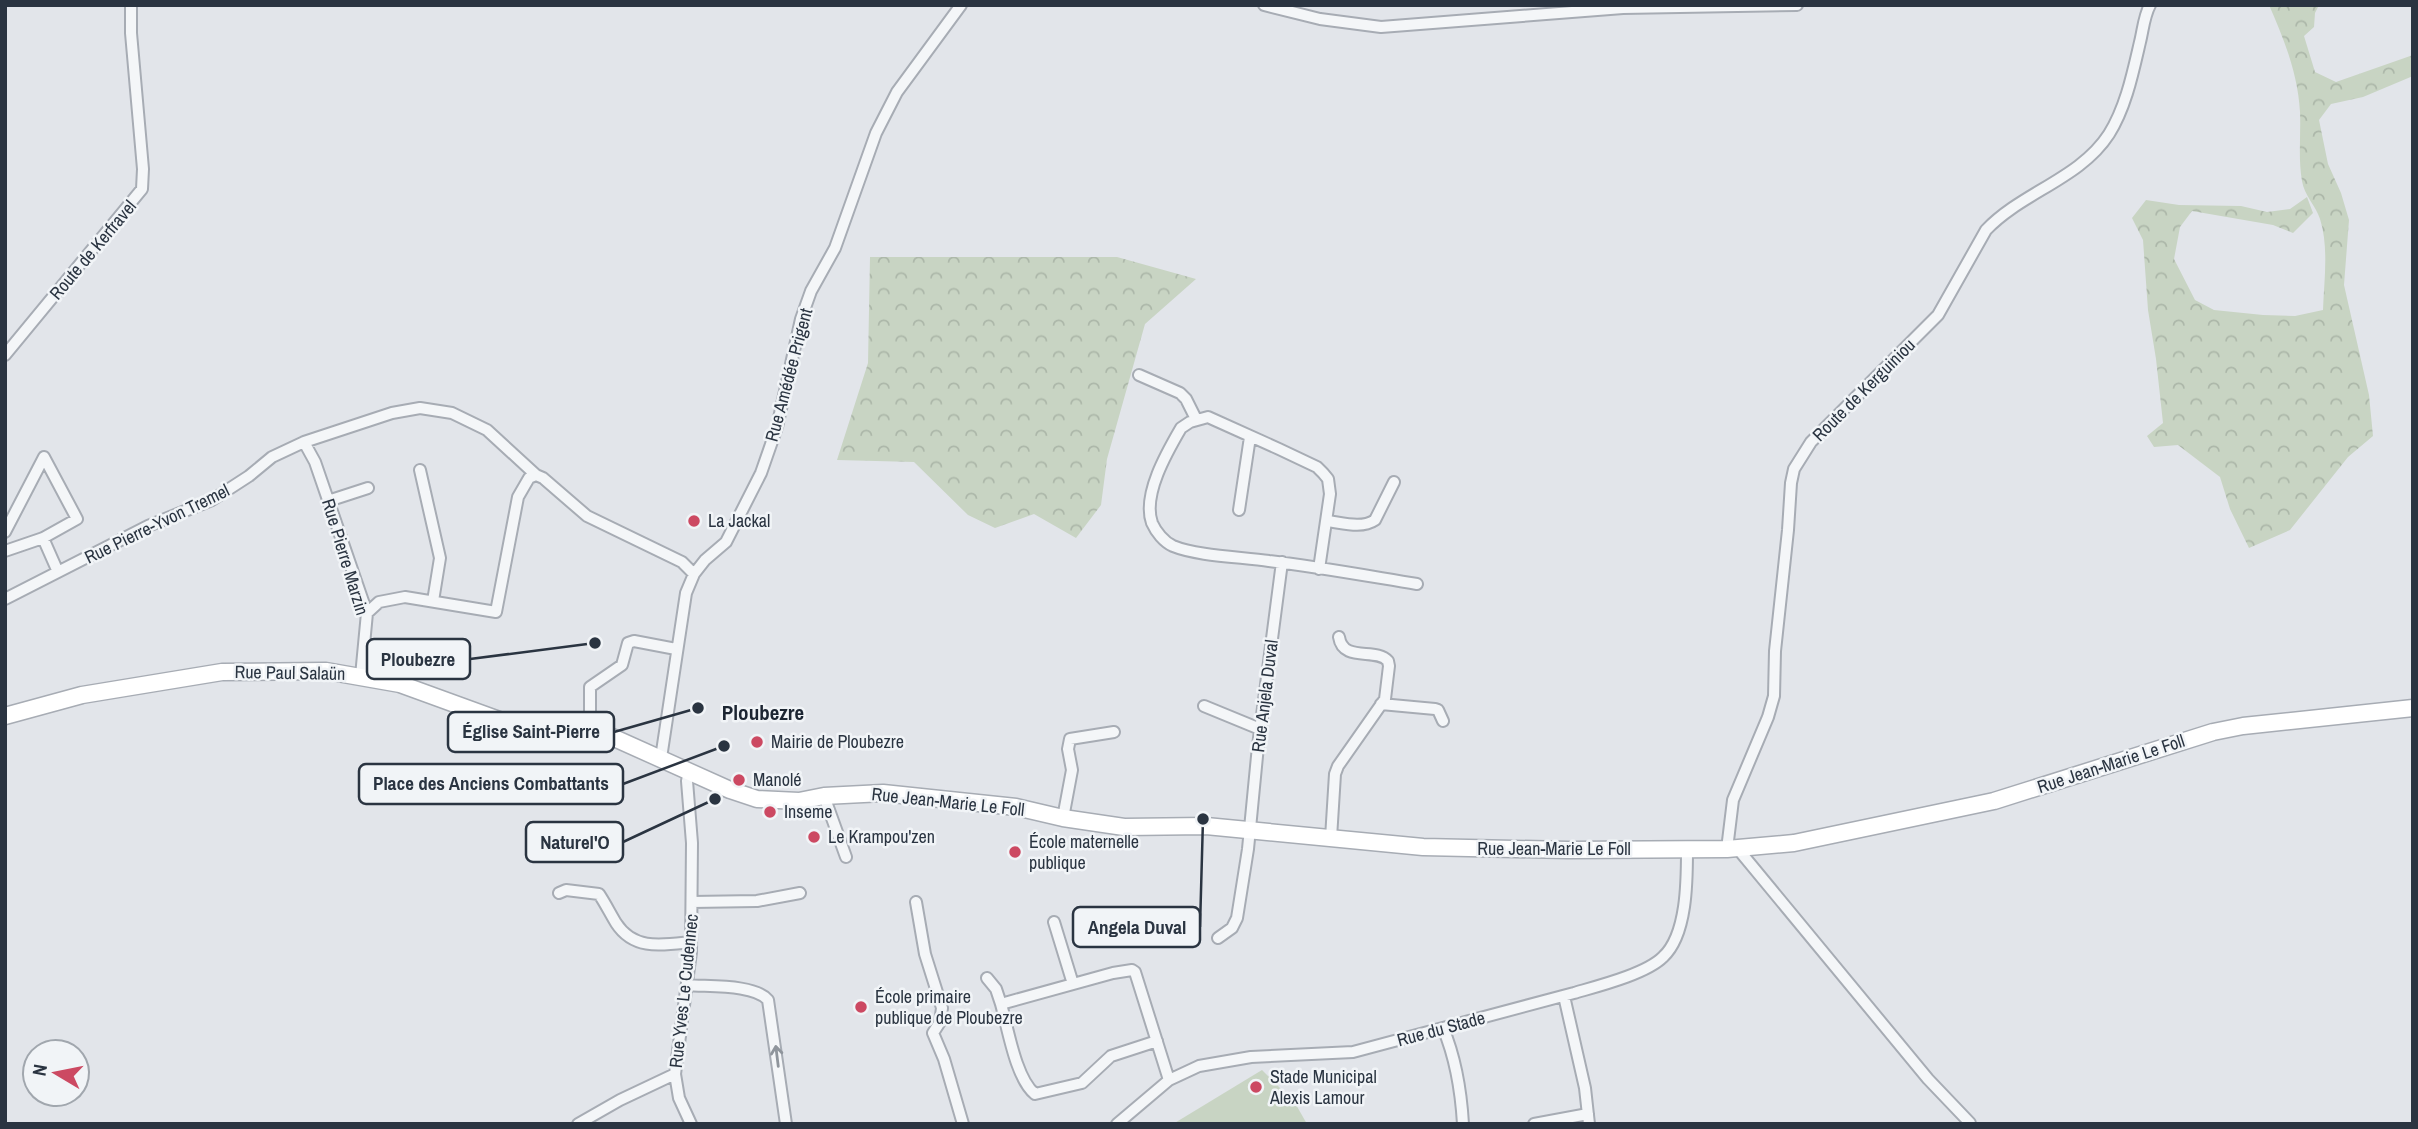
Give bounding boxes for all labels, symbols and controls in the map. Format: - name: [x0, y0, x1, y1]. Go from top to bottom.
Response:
- street label: Route de Kerfravel: [43, 195, 142, 305]
- street label: Rue Amédée Prigent: [759, 305, 818, 444]
- street label: Route de Kerguiniou: [1807, 333, 1921, 447]
- street label: Rue Pierre-Yvon Tremel: [80, 478, 233, 569]
- street label: Rue Pierre Marzin: [316, 496, 375, 618]
- place label: La Jackal: [708, 508, 770, 533]
- marker: La Jackal: [686, 513, 702, 529]
- street label: Rue Anjela Duval: [1245, 638, 1284, 754]
- callout: Ploubezre: [367, 639, 470, 679]
- text: Ploubezre: [381, 646, 456, 672]
- street label: Rue Paul Salaün: [234, 659, 346, 686]
- district label: Ploubezre: [722, 698, 804, 727]
- callout: Église Saint-Pierre: [448, 712, 614, 752]
- text: Église Saint-Pierre: [462, 718, 600, 744]
- street label: Rue Jean-Marie Le Foll: [2034, 728, 2188, 799]
- place label: Mairie de Ploubezre: [771, 729, 904, 754]
- marker: Mairie de Ploubezre: [749, 734, 765, 750]
- callout: Place des Anciens Combattants: [359, 764, 623, 804]
- place label: Manolé: [753, 767, 801, 792]
- text: Place des Anciens Combattants: [373, 770, 609, 796]
- marker: Manolé: [731, 772, 747, 788]
- street label: Rue Jean-Marie Le Foll: [870, 781, 1026, 822]
- place label: Inseme: [784, 799, 832, 824]
- marker: Inseme: [762, 804, 778, 820]
- callout: Naturel'O: [526, 822, 623, 862]
- place label: Le Krampou'zen: [828, 824, 935, 849]
- text: Naturel'O: [540, 829, 610, 855]
- marker: Le Krampou'zen: [806, 829, 822, 845]
- place label: École maternelle publique: [1029, 829, 1139, 875]
- street label: Rue Jean-Marie Le Foll: [1477, 836, 1631, 861]
- marker: École maternelle publique: [1007, 844, 1023, 860]
- callout: Angela Duval: [1073, 907, 1200, 947]
- street label: Rue Yves Le Cudennec: [663, 913, 704, 1069]
- text: Angela Duval: [1088, 914, 1186, 940]
- place label: École primaire publique de Ploubezre: [875, 984, 1023, 1030]
- marker: École primaire publique de Ploubezre: [853, 999, 869, 1015]
- street label: Rue du Stade: [1394, 1005, 1488, 1052]
- north arrow: [21, 1038, 91, 1108]
- one-way arrow: [771, 1045, 784, 1068]
- text: N: [25, 1062, 53, 1078]
- place label: Stade Municipal Alexis Lamour: [1269, 1064, 1377, 1110]
- marker: Stade Municipal Alexis Lamour: [1248, 1079, 1264, 1095]

